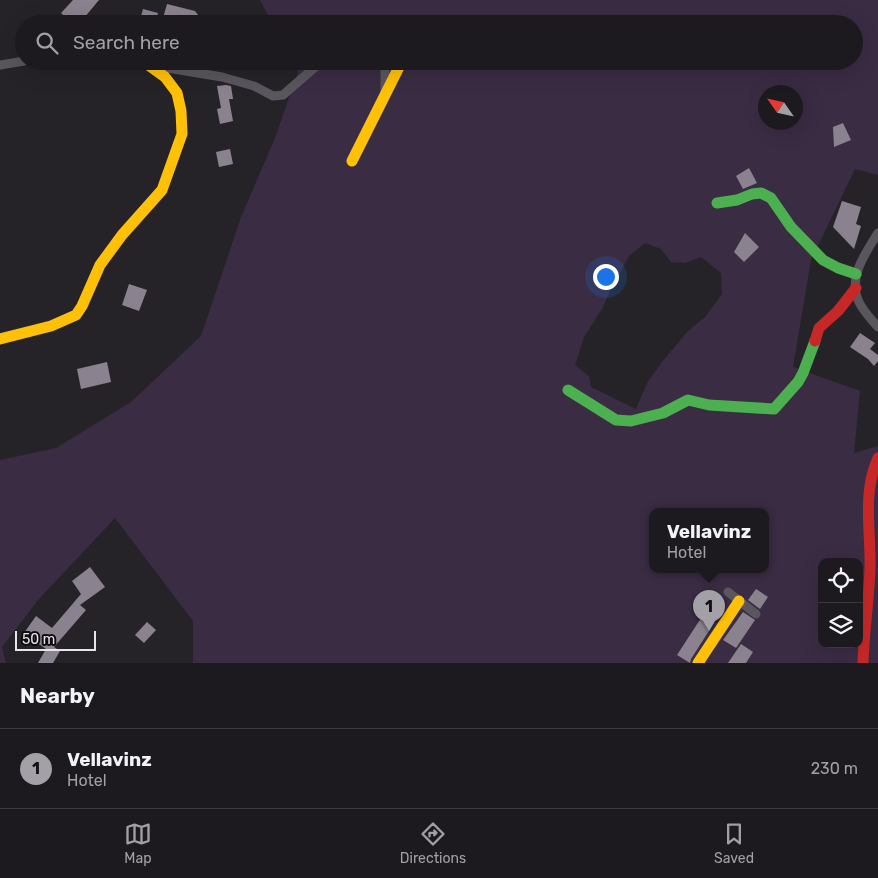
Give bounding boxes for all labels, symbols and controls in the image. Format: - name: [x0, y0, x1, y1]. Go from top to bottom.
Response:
- search box: [15, 15, 863, 70]
- icon: search: [33, 29, 61, 57]
- text: Search here: [73, 31, 180, 54]
- north arrow: [758, 85, 803, 130]
- your location: [593, 264, 619, 290]
- popup: [649, 508, 769, 573]
- text: Vellavinz: [667, 520, 751, 543]
- text: Hotel: [667, 543, 706, 562]
- map controls: [818, 558, 863, 648]
- button: locate: [818, 558, 863, 603]
- pin: 1: [693, 590, 725, 631]
- button: layers: [818, 603, 863, 648]
- scale bar: [15, 628, 96, 651]
- text: 50 m: [22, 631, 55, 648]
- text: Nearby: [20, 683, 95, 708]
- text: Vellavinz: [67, 748, 152, 771]
- text: 1: [32, 759, 40, 778]
- text: 230 m: [811, 759, 858, 778]
- text: Hotel: [67, 771, 107, 790]
- tab: Map: [124, 820, 152, 867]
- tab: Directions: [400, 820, 466, 867]
- tab: Saved: [714, 820, 754, 867]

